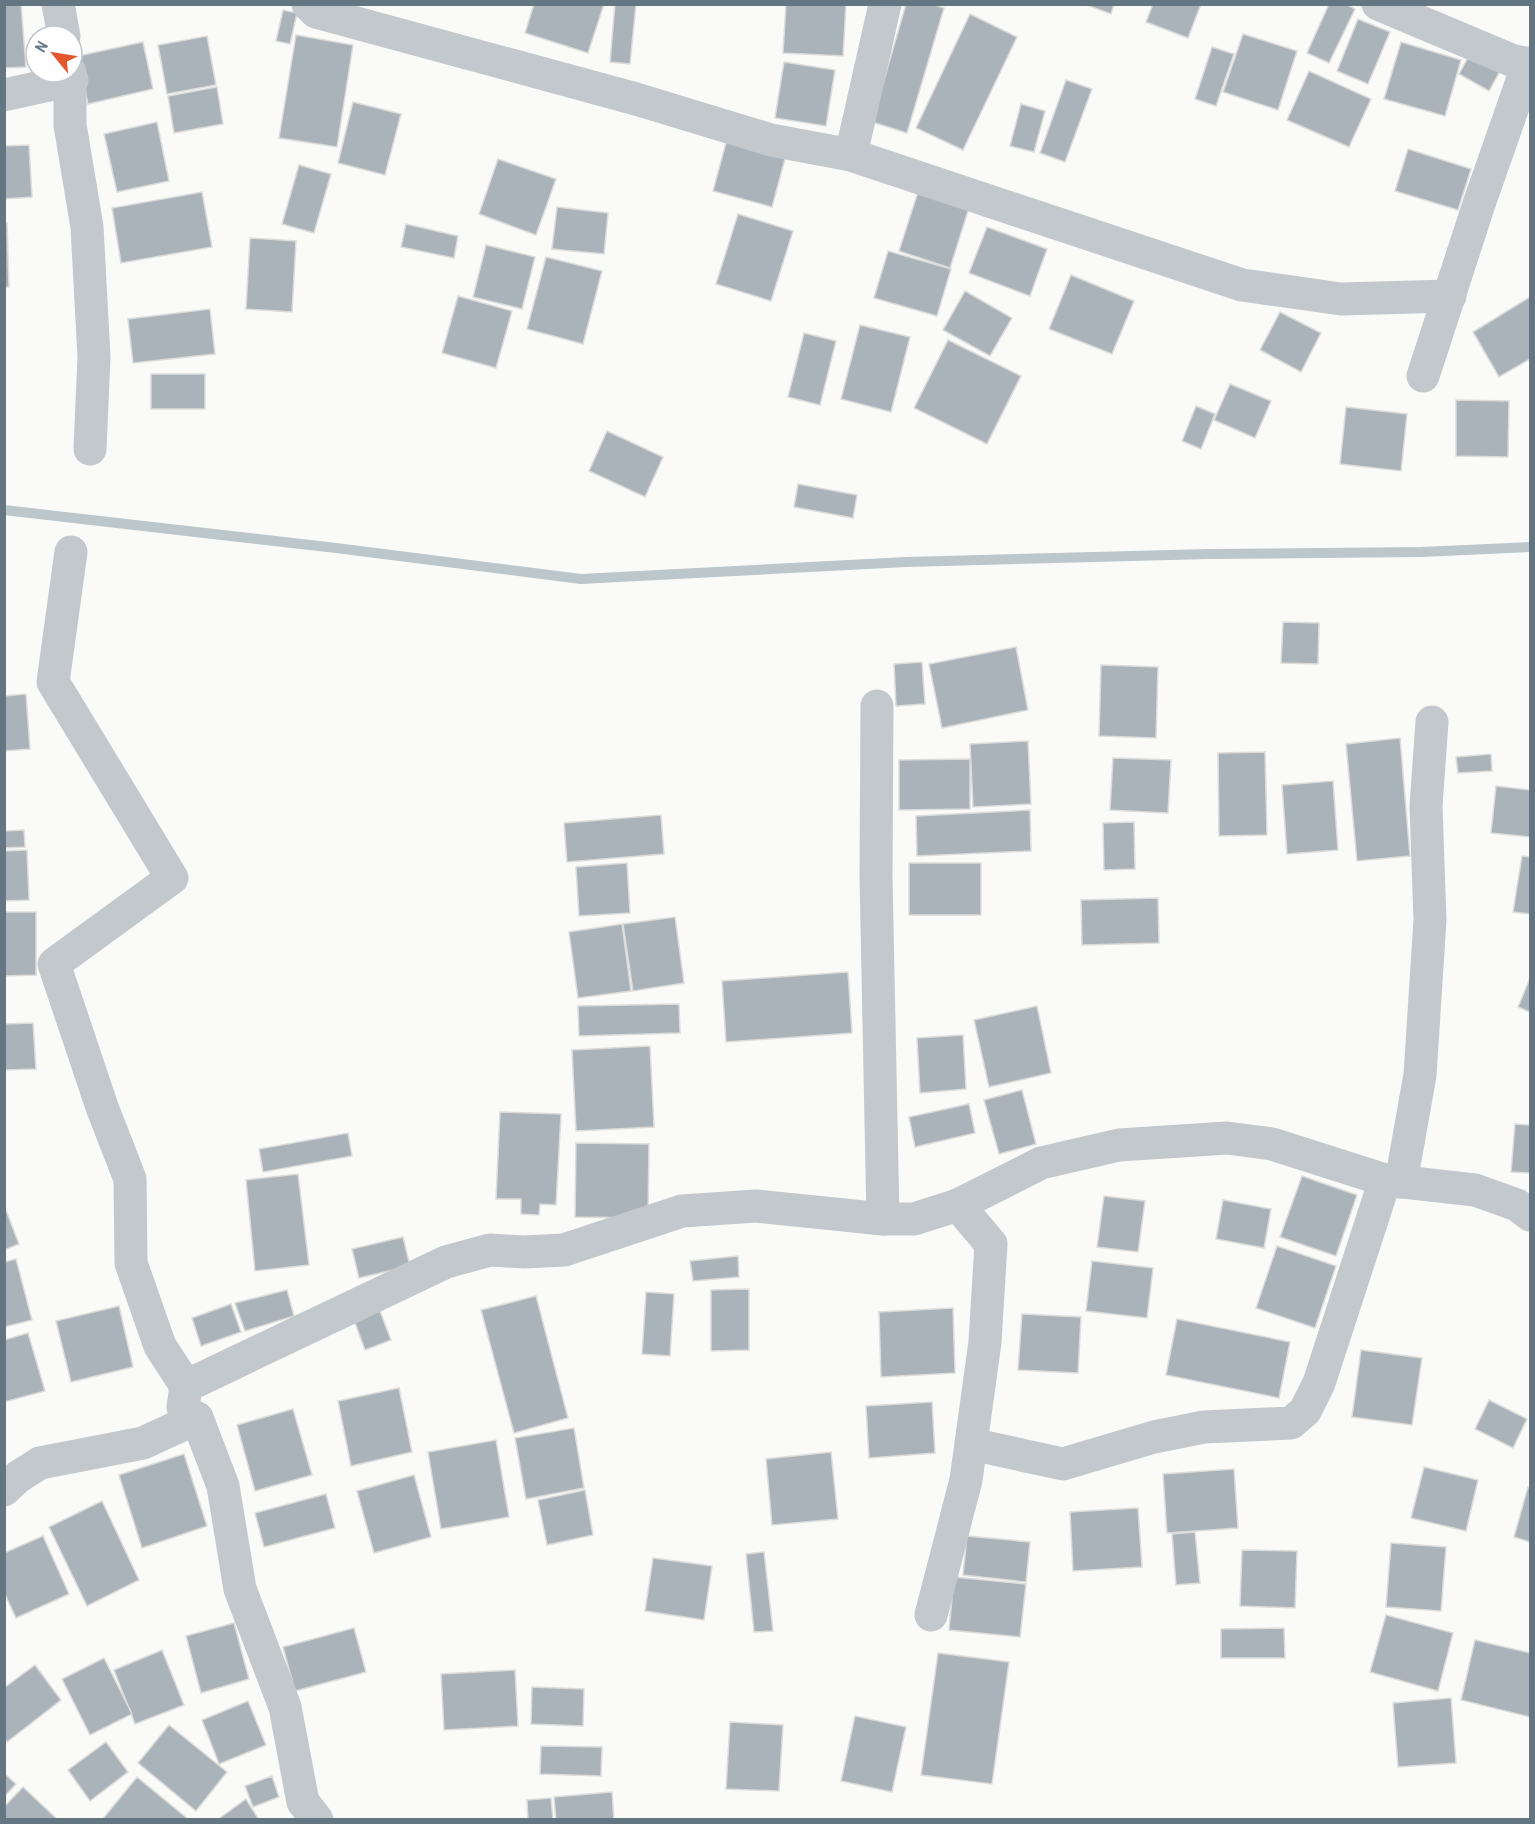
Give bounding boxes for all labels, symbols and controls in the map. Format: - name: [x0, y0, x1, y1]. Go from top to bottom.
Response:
- north arrow: [24, 24, 84, 84]
- text: N: [29, 37, 53, 56]

